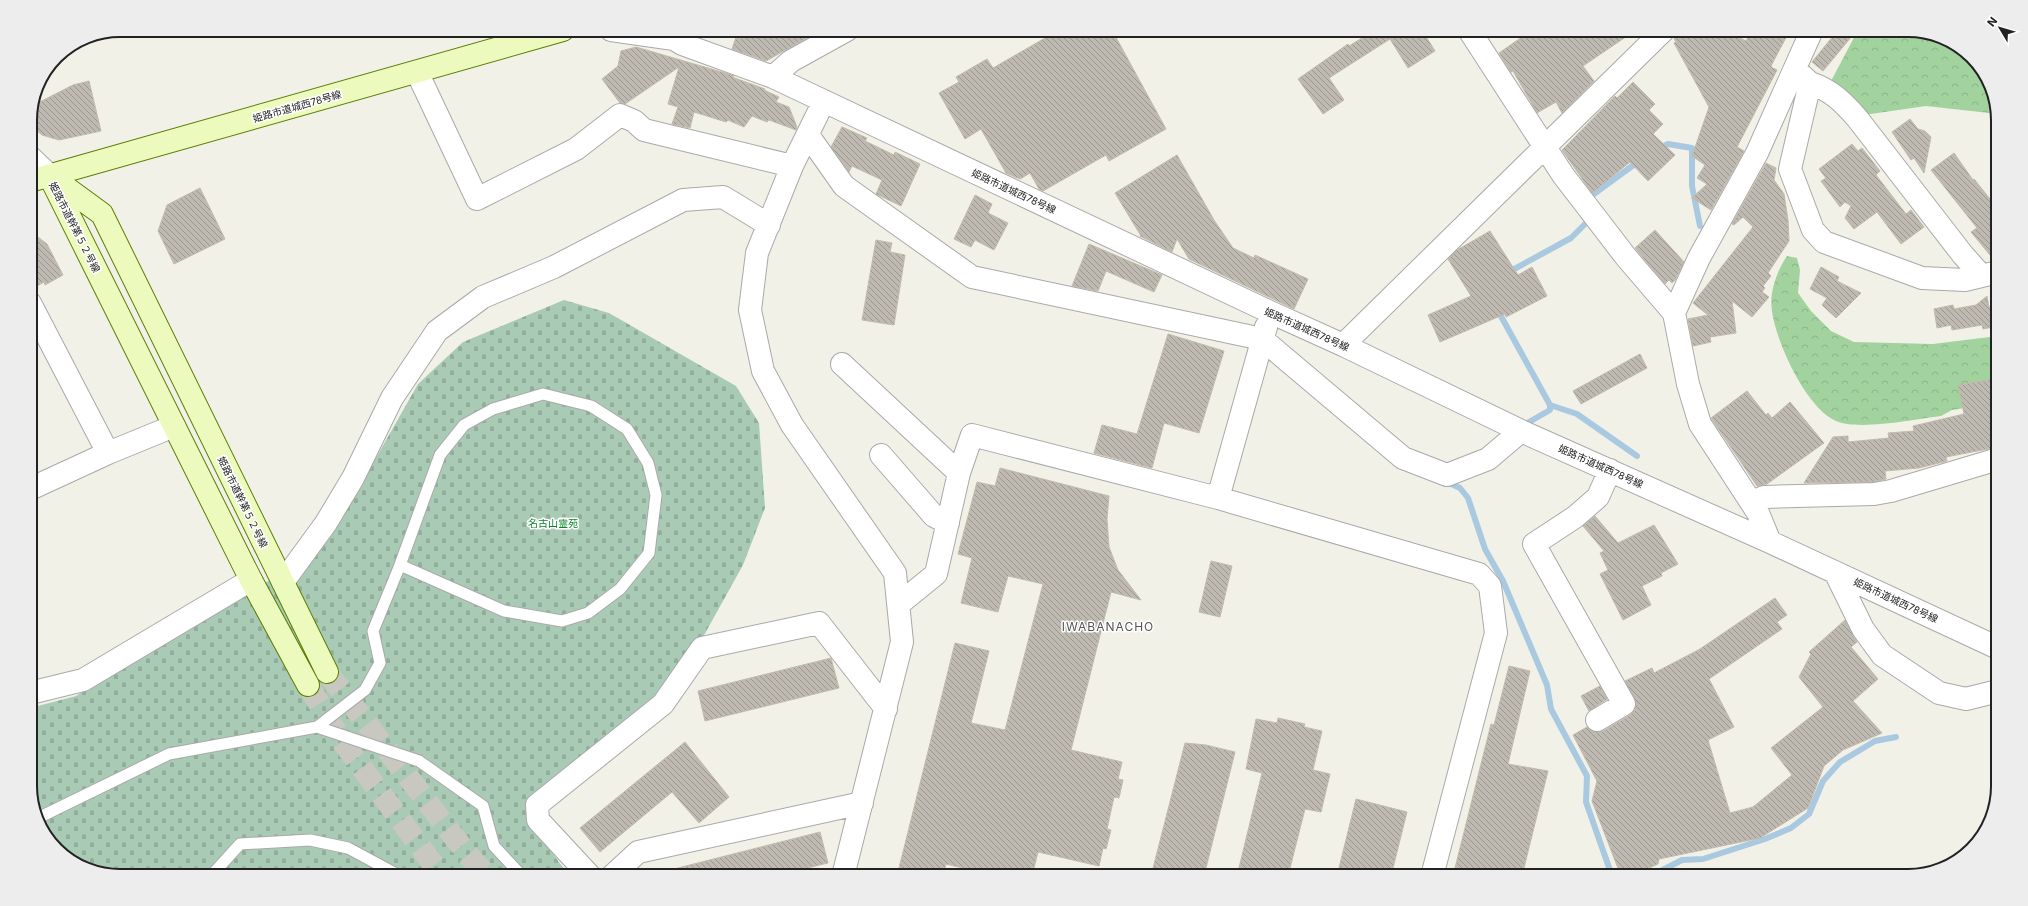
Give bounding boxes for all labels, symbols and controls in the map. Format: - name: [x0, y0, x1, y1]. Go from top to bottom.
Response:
- north arrow: [1980, 8, 2020, 48]
- text: N: [1984, 14, 2000, 29]
- street label: 姫路市道城西78号線: [251, 88, 343, 124]
- street label: 姫路市道城西78号線: [970, 166, 1058, 216]
- street label: 姫路市道幹第５２号線: [47, 180, 103, 274]
- street label: 姫路市道城西78号線: [1263, 305, 1351, 353]
- street label: 姫路市道城西78号線: [1557, 442, 1645, 490]
- street label: 姫路市道幹第５２号線: [216, 454, 270, 550]
- park label: 名古山霊苑: [528, 517, 578, 529]
- street label: 姫路市道城西78号線: [1852, 575, 1940, 625]
- district label: IWABANACHO: [1062, 619, 1154, 634]

